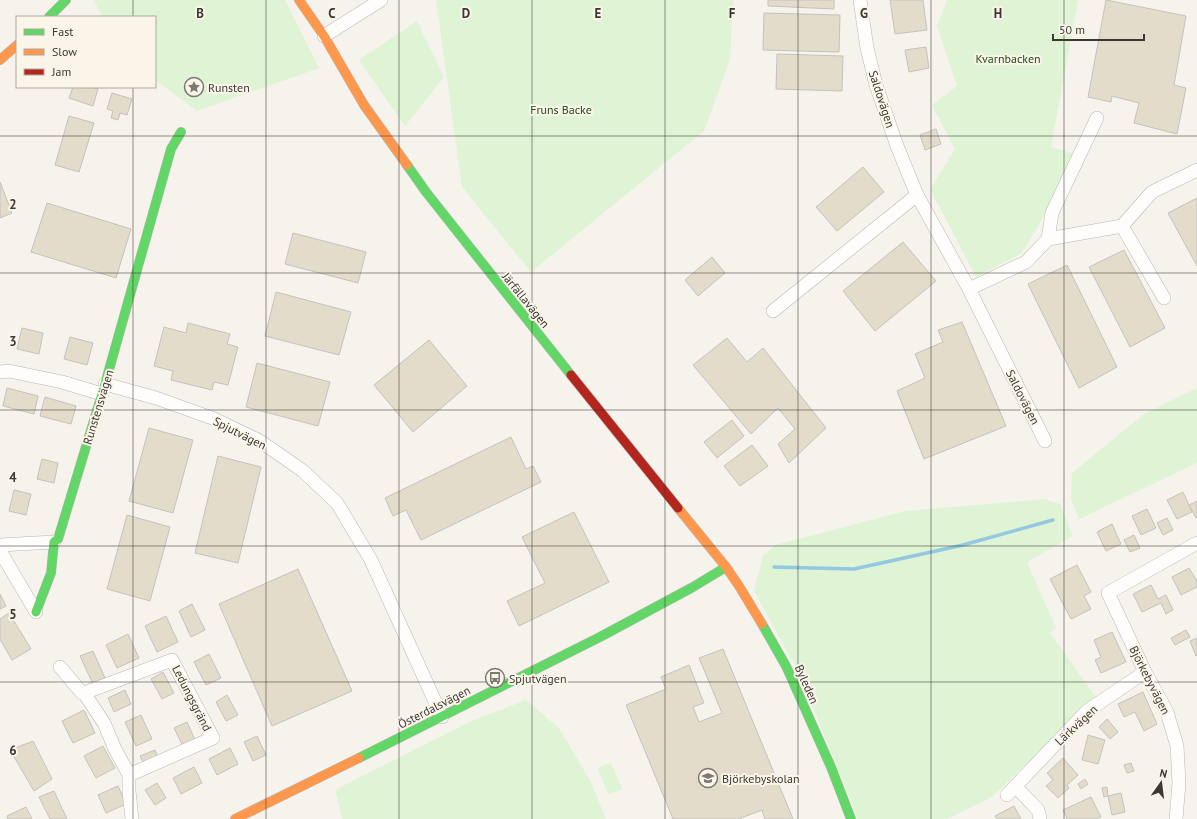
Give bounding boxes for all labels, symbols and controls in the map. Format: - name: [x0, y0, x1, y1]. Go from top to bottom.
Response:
- text: B: [196, 5, 204, 22]
- text: C: [328, 5, 336, 22]
- text: D: [462, 5, 470, 22]
- text: E: [595, 5, 602, 22]
- text: F: [729, 5, 736, 22]
- text: G: [860, 5, 868, 22]
- text: H: [994, 5, 1002, 22]
- legend: [16, 16, 156, 88]
- scale bar: [1053, 16, 1144, 42]
- text: 50 m: [1059, 22, 1085, 37]
- text: Fast: [52, 24, 73, 39]
- text: Slow: [52, 44, 77, 59]
- park label: Kvarnbacken: [975, 51, 1041, 66]
- text: Jam: [51, 64, 71, 79]
- street label: Saldovägen: [866, 68, 898, 130]
- place icon: Runsten: [183, 76, 205, 98]
- place label: Runsten: [208, 80, 250, 95]
- park label: Fruns Backe: [530, 102, 592, 117]
- text: 2: [9, 196, 17, 213]
- street label: Järfällavägen: [498, 268, 553, 331]
- text: 3: [9, 333, 17, 350]
- street label: Saldovägen: [1003, 367, 1043, 427]
- street label: Runstensvägen: [79, 368, 117, 446]
- street label: Spjutvägen: [211, 413, 269, 453]
- text: 4: [9, 469, 17, 486]
- text: 5: [9, 606, 17, 623]
- street label: Björkebyvägen: [1126, 643, 1174, 717]
- street label: Ledungsgränd: [169, 662, 215, 734]
- street label: Byleden: [792, 662, 822, 706]
- bus stop icon: Spjutvägen: [484, 667, 506, 689]
- place label: Spjutvägen: [509, 671, 566, 686]
- street label: Österdalsvägen: [395, 682, 473, 732]
- street label: Lärkvägen: [1052, 702, 1100, 748]
- text: 6: [9, 742, 17, 759]
- north arrow: [1141, 763, 1181, 803]
- text: N: [1158, 766, 1169, 781]
- school or university icon: Björkebyskolan: [697, 767, 719, 789]
- place label: Björkebyskolan: [722, 771, 799, 786]

